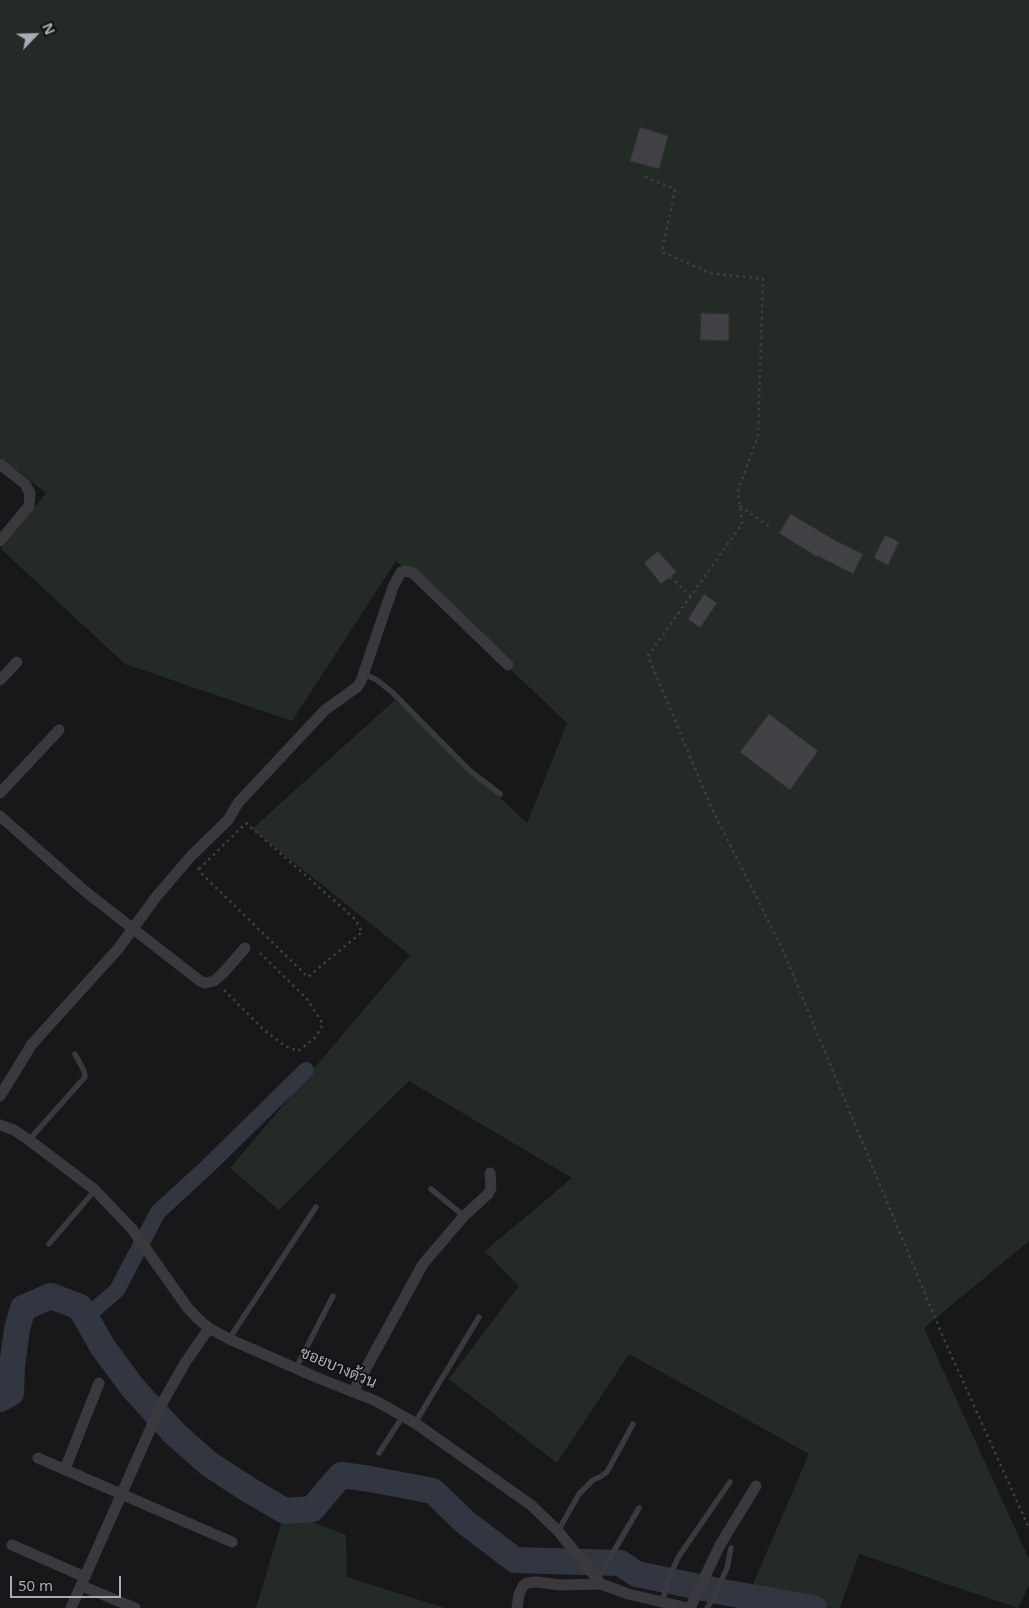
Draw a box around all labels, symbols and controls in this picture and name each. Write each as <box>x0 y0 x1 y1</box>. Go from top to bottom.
north arrow <box>10 10 60 60</box>
text: N <box>38 20 60 38</box>
street label: ซอยบางด้วน <box>297 1343 379 1393</box>
scale bar <box>12 1566 124 1598</box>
text: 50 m <box>18 1575 53 1595</box>

